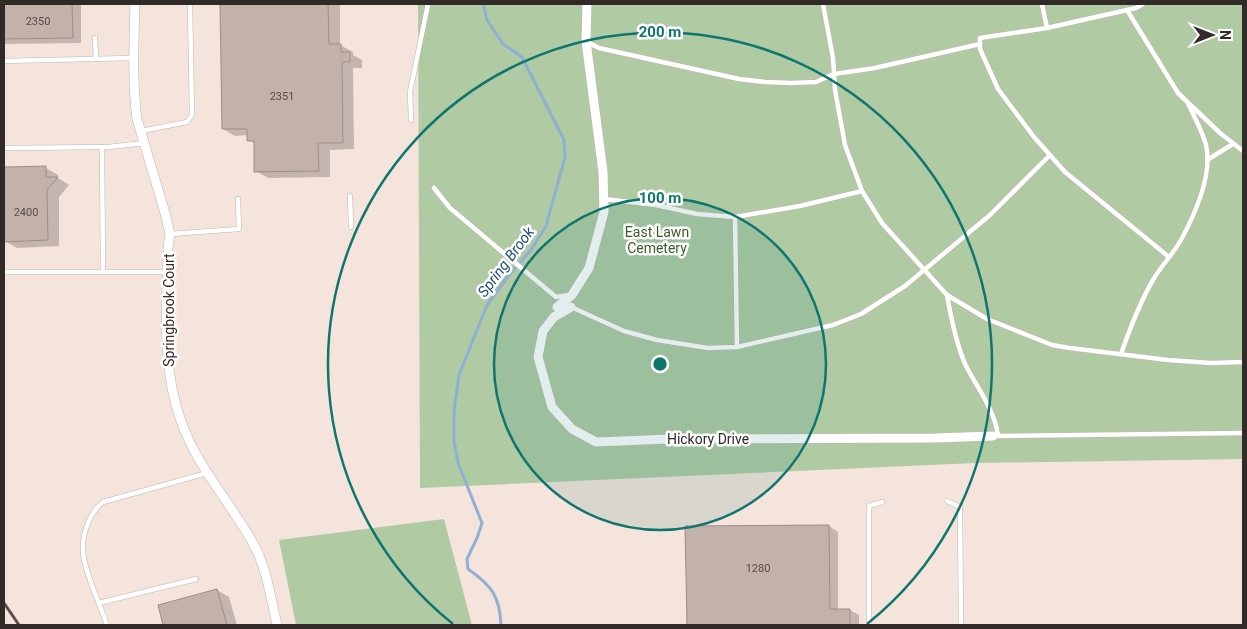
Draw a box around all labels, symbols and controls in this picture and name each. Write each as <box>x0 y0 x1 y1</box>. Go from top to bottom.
north arrow <box>1187 10 1237 60</box>
house number: 2350 <box>26 15 50 28</box>
text: 200 m <box>639 23 681 41</box>
text: N <box>1217 30 1233 40</box>
house number: 2351 <box>270 90 294 103</box>
text: 100 m <box>639 189 681 207</box>
house number: 2400 <box>14 206 38 219</box>
water label: Spring Brook <box>474 223 539 301</box>
park label: East Lawn Cemetery <box>625 224 689 256</box>
street label: Springbrook Court <box>161 253 177 367</box>
centre of rings <box>651 355 669 373</box>
street label: Hickory Drive <box>667 431 749 447</box>
house number: 1280 <box>746 562 770 575</box>

